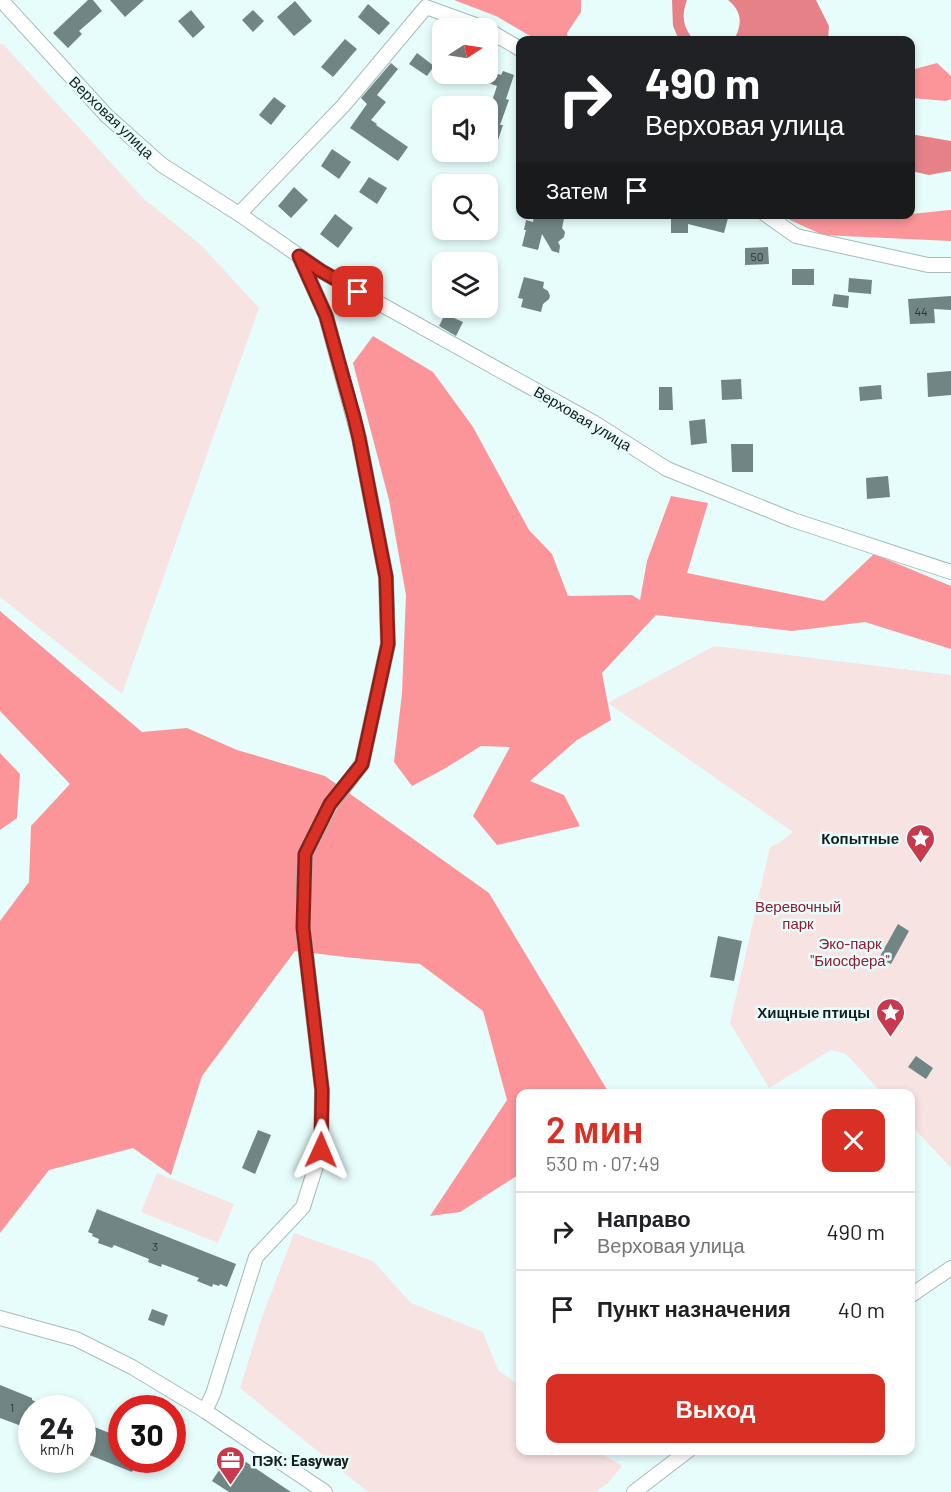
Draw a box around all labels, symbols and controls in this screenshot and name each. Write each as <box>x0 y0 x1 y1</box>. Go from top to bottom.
north arrow <box>432 18 498 84</box>
map controls <box>432 18 498 318</box>
text: 490 m <box>645 57 760 107</box>
icon: right <box>546 60 624 138</box>
street label: Верховая улица <box>66 72 159 162</box>
button: sound <box>432 96 498 162</box>
text: Верховая улица <box>645 108 844 140</box>
button: search <box>432 174 498 240</box>
icon: arrive <box>620 174 653 207</box>
text: Затем <box>546 177 608 203</box>
house number: 50 <box>751 249 763 263</box>
button: layers <box>432 252 498 318</box>
pin <box>332 266 383 317</box>
icon: arrive <box>341 275 374 308</box>
house number: 44 <box>914 304 928 318</box>
street label: Верховая улица <box>531 382 636 455</box>
place icon: Копытные <box>904 822 936 864</box>
place label: Копытные <box>821 829 899 847</box>
park label: Веревочный парк <box>755 897 841 932</box>
park label: Эко-парк "Биосфера" <box>810 934 890 969</box>
place icon: Хищные птицы <box>875 996 907 1038</box>
place label: Хищные птицы <box>757 1003 870 1021</box>
text: 2 мин <box>546 1107 644 1150</box>
button: close <box>822 1109 885 1172</box>
position arrow <box>289 1118 353 1182</box>
text: 530 m · 07:49 <box>546 1151 660 1175</box>
text: Направо <box>597 1205 691 1231</box>
icon: right <box>546 1215 579 1248</box>
text: 490 m <box>826 1218 885 1244</box>
text: Верховая улица <box>597 1233 745 1257</box>
house number: 3 <box>152 1239 158 1253</box>
icon: arrive <box>546 1293 579 1326</box>
text: Пункт назначения <box>597 1295 791 1321</box>
text: 40 m <box>838 1296 885 1322</box>
button: Выход <box>546 1374 885 1443</box>
speed limit sign: 30 <box>108 1395 186 1473</box>
house number: 1 <box>10 1400 14 1414</box>
text: 24 <box>40 1409 74 1445</box>
text: km/h <box>40 1440 74 1458</box>
office icon: ПЭК: Easyway <box>215 1444 247 1486</box>
place label: ПЭК: Easyway <box>252 1451 349 1469</box>

